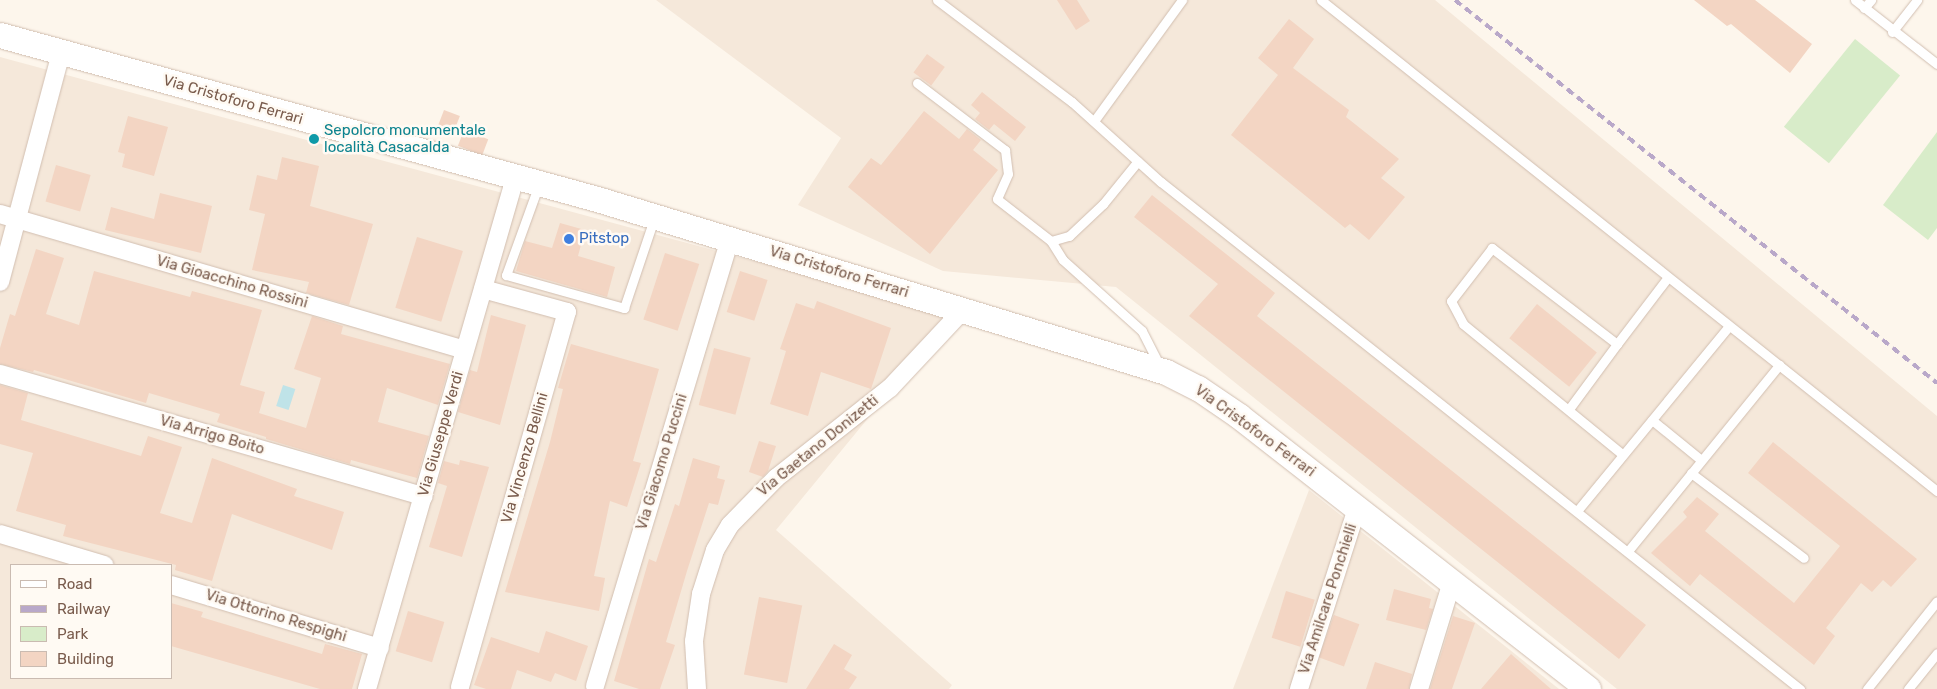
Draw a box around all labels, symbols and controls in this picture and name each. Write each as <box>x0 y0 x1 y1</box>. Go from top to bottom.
street label: Via Cristoforo Ferrari <box>161 71 305 129</box>
place label: Sepolcro monumentale località Casacalda <box>324 121 486 156</box>
marker: Sepolcro monumentale località Casacalda <box>308 133 320 145</box>
place label: Pitstop <box>579 230 629 248</box>
marker: Pitstop <box>563 233 575 245</box>
street label: Via Cristoforo Ferrari <box>767 242 911 302</box>
street label: Via Gioacchino Rossini <box>154 252 310 312</box>
street label: Via Giuseppe Verdi <box>414 369 468 499</box>
street label: Via Cristoforo Ferrari <box>1191 381 1319 481</box>
street label: Via Vincenzo Bellini <box>498 390 552 526</box>
street label: Via Giacomo Puccini <box>633 392 691 532</box>
street label: Via Gaetano Donizetti <box>754 392 882 500</box>
street label: Via Arrigo Boito <box>157 411 267 459</box>
street label: Via Amilcare Ponchielli <box>1295 521 1361 677</box>
legend <box>10 564 172 679</box>
text: Road <box>57 575 93 593</box>
street label: Via Ottorino Respighi <box>203 586 349 646</box>
text: Railway <box>57 600 111 618</box>
text: Park <box>57 625 88 643</box>
text: Building <box>57 650 114 668</box>

